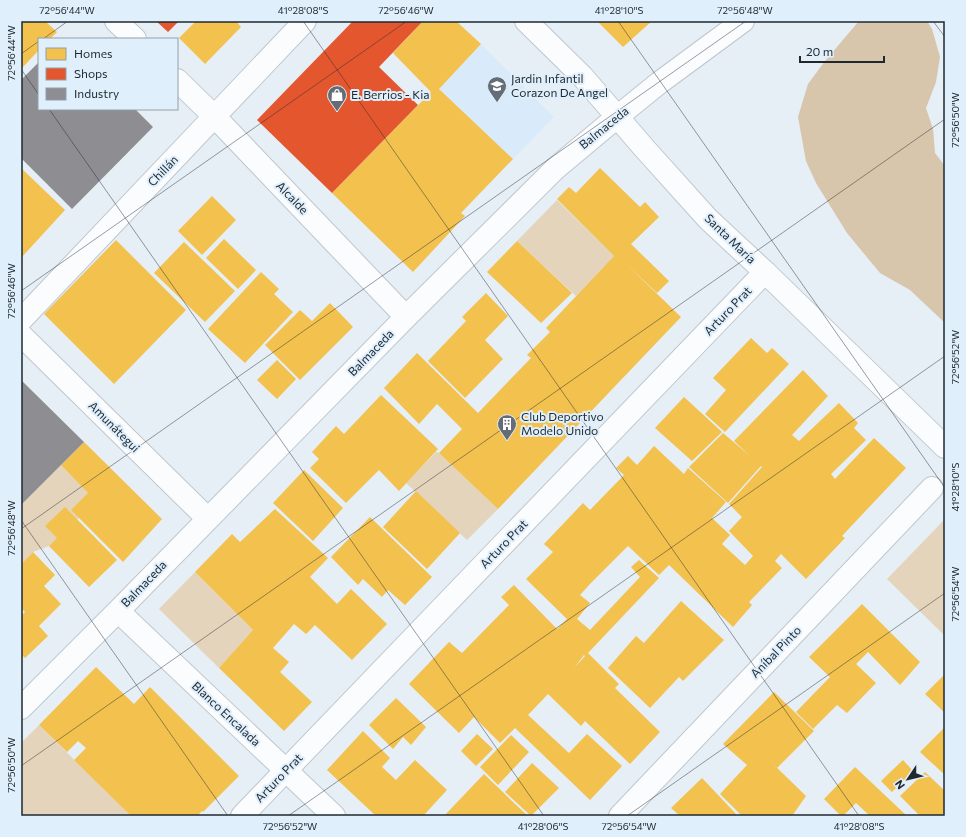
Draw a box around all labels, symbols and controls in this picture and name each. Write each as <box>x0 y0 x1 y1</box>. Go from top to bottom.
text: 72°56'44"W <box>39 4 95 16</box>
text: 41°28'08"S <box>278 4 328 16</box>
text: 72°56'46"W <box>378 4 434 16</box>
text: 41°28'10"S <box>595 4 644 16</box>
text: 72°56'48"W <box>717 4 773 16</box>
text: 72°56'44"W <box>5 25 17 81</box>
legend <box>38 38 178 110</box>
scale bar <box>800 38 884 64</box>
text: 20 m <box>806 44 833 58</box>
text: Homes <box>74 46 112 60</box>
text: Shops <box>74 66 108 80</box>
place label: Jardin Infantil Corazon De Angel <box>511 71 608 99</box>
school or university icon: Jardin Infantil Corazon De Angel <box>486 75 508 103</box>
shop icon: E. Berrios - Kia <box>326 84 348 112</box>
text: Industry <box>74 86 119 100</box>
place label: E. Berrios - Kia <box>351 87 430 101</box>
text: 72°56'50"W <box>949 92 961 148</box>
street label: Balmaceda <box>576 103 631 151</box>
street label: Chillán <box>144 152 180 189</box>
street label: Alcalde <box>274 178 312 217</box>
street label: Santa María <box>702 210 759 266</box>
text: 72°56'46"W <box>5 263 17 319</box>
street label: Arturo Prat <box>701 283 754 338</box>
street label: Balmaceda <box>345 326 396 378</box>
text: 72°56'52"W <box>949 330 961 384</box>
street label: Amunátegui <box>86 398 143 455</box>
place label: Club Deportivo Modelo Unido <box>521 409 604 437</box>
building icon: Club Deportivo Modelo Unido <box>496 413 518 441</box>
text: 41°28'10"S <box>949 462 961 511</box>
text: 72°56'48"W <box>5 500 17 556</box>
street label: Arturo Prat <box>477 516 530 571</box>
street label: Balmaceda <box>118 557 169 609</box>
text: 72°56'54"W <box>949 566 961 622</box>
street label: Aníbal Pinto <box>747 623 803 680</box>
street label: Blanco Encalada <box>190 678 264 748</box>
text: 72°56'50"W <box>5 737 17 793</box>
street label: Arturo Prat <box>252 750 305 805</box>
north arrow <box>888 759 928 799</box>
text: N <box>892 778 907 792</box>
text: 72°56'52"W <box>263 820 317 832</box>
text: 41°28'06"S <box>518 820 568 832</box>
text: 72°56'54"W <box>601 820 657 832</box>
text: 41°28'08"S <box>834 820 884 832</box>

